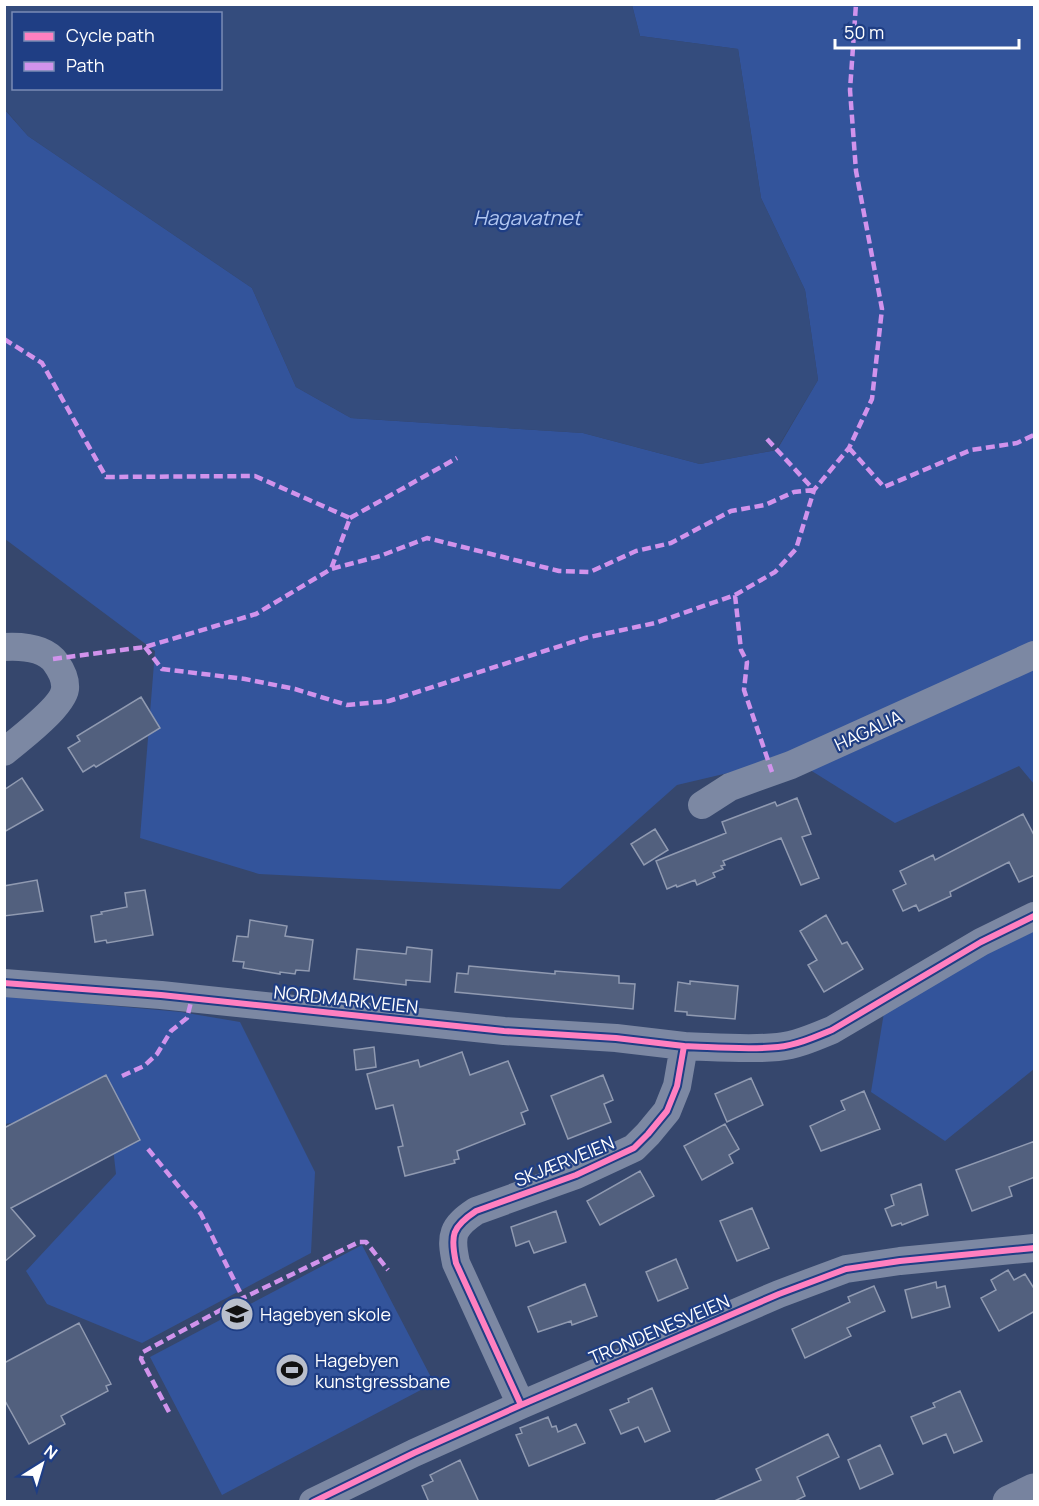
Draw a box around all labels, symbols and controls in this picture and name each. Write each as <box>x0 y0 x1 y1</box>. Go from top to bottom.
legend <box>12 12 222 90</box>
scale bar <box>835 12 1020 50</box>
text: 50 m <box>844 20 884 44</box>
text: Cycle path <box>66 23 155 47</box>
text: Path <box>66 53 104 77</box>
water label: Hagavatnet <box>473 204 583 231</box>
street label: HAGALIA <box>830 704 906 756</box>
street label: NORDMARKVEIEN <box>273 979 419 1019</box>
street label: SKJÆRVEIEN <box>511 1130 617 1192</box>
street label: TRONDENESVEIEN <box>585 1289 733 1369</box>
school or university icon: Hagebyen skole <box>219 1296 255 1332</box>
place label: Hagebyen skole <box>260 1302 391 1326</box>
place label: Hagebyen kunstgressbane <box>315 1348 450 1393</box>
sports icon: Hagebyen kunstgressbane <box>274 1352 310 1388</box>
north arrow <box>12 1434 72 1494</box>
text: N <box>40 1440 62 1464</box>

